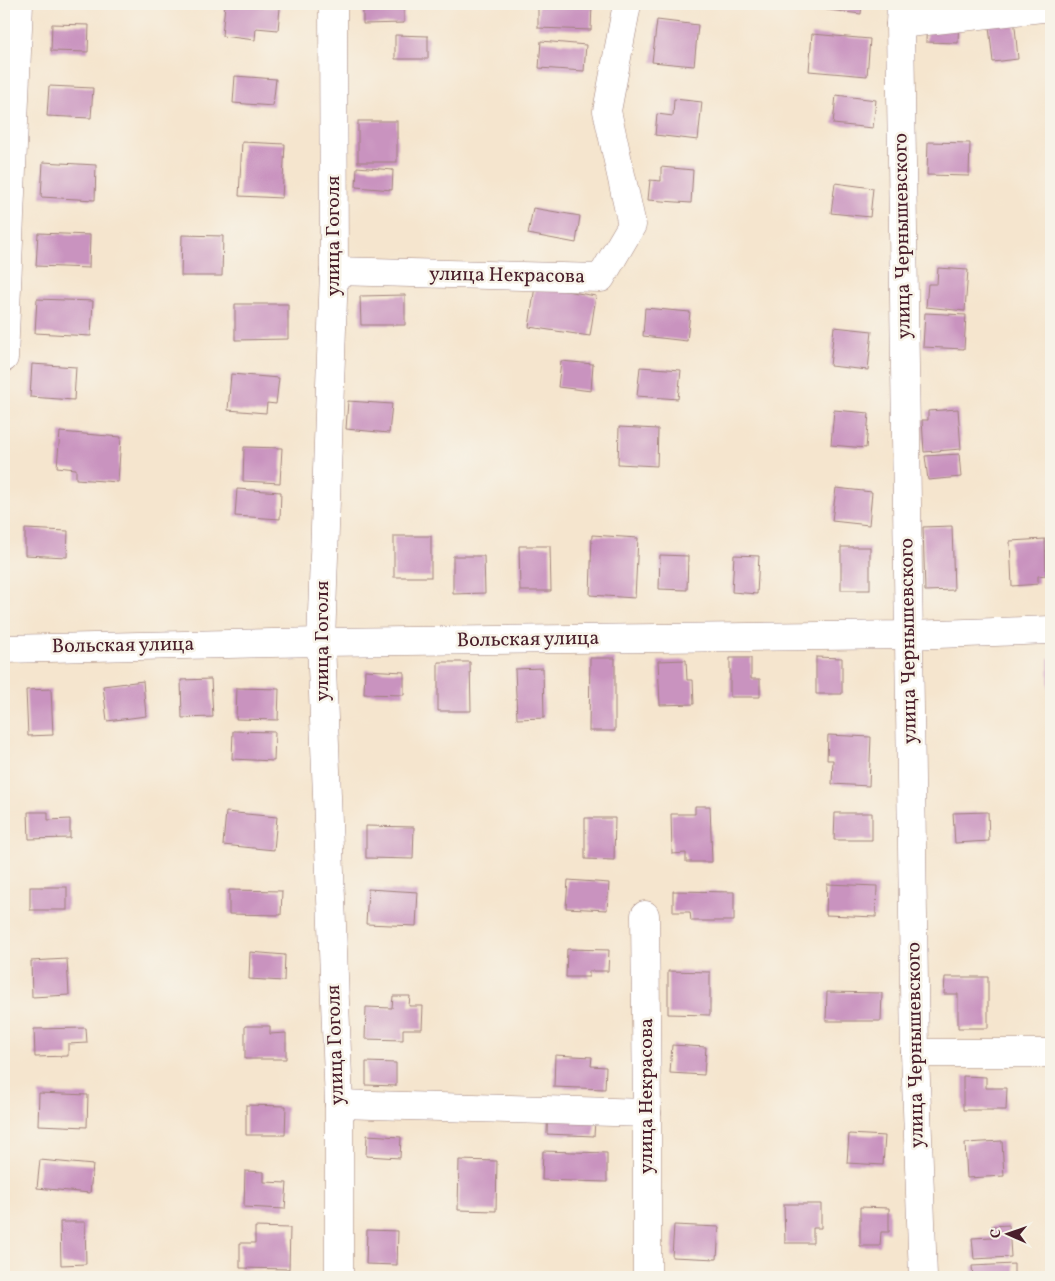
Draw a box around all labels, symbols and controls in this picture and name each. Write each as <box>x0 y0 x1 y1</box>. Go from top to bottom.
street label: улица Чернышевского <box>887 133 919 339</box>
street label: улица Гоголя <box>320 176 348 296</box>
street label: улица Некрасова <box>429 261 585 291</box>
street label: улица Чернышевского <box>893 538 925 744</box>
street label: улица Гоголя <box>309 581 337 701</box>
street label: Вольская улица <box>456 625 600 655</box>
street label: Вольская улица <box>51 631 195 661</box>
street label: улица Чернышевского <box>900 942 932 1148</box>
street label: улица Гоголя <box>320 984 352 1106</box>
street label: улица Некрасова <box>633 1018 661 1174</box>
north arrow <box>982 1208 1032 1258</box>
text: С <box>987 1229 1006 1238</box>

